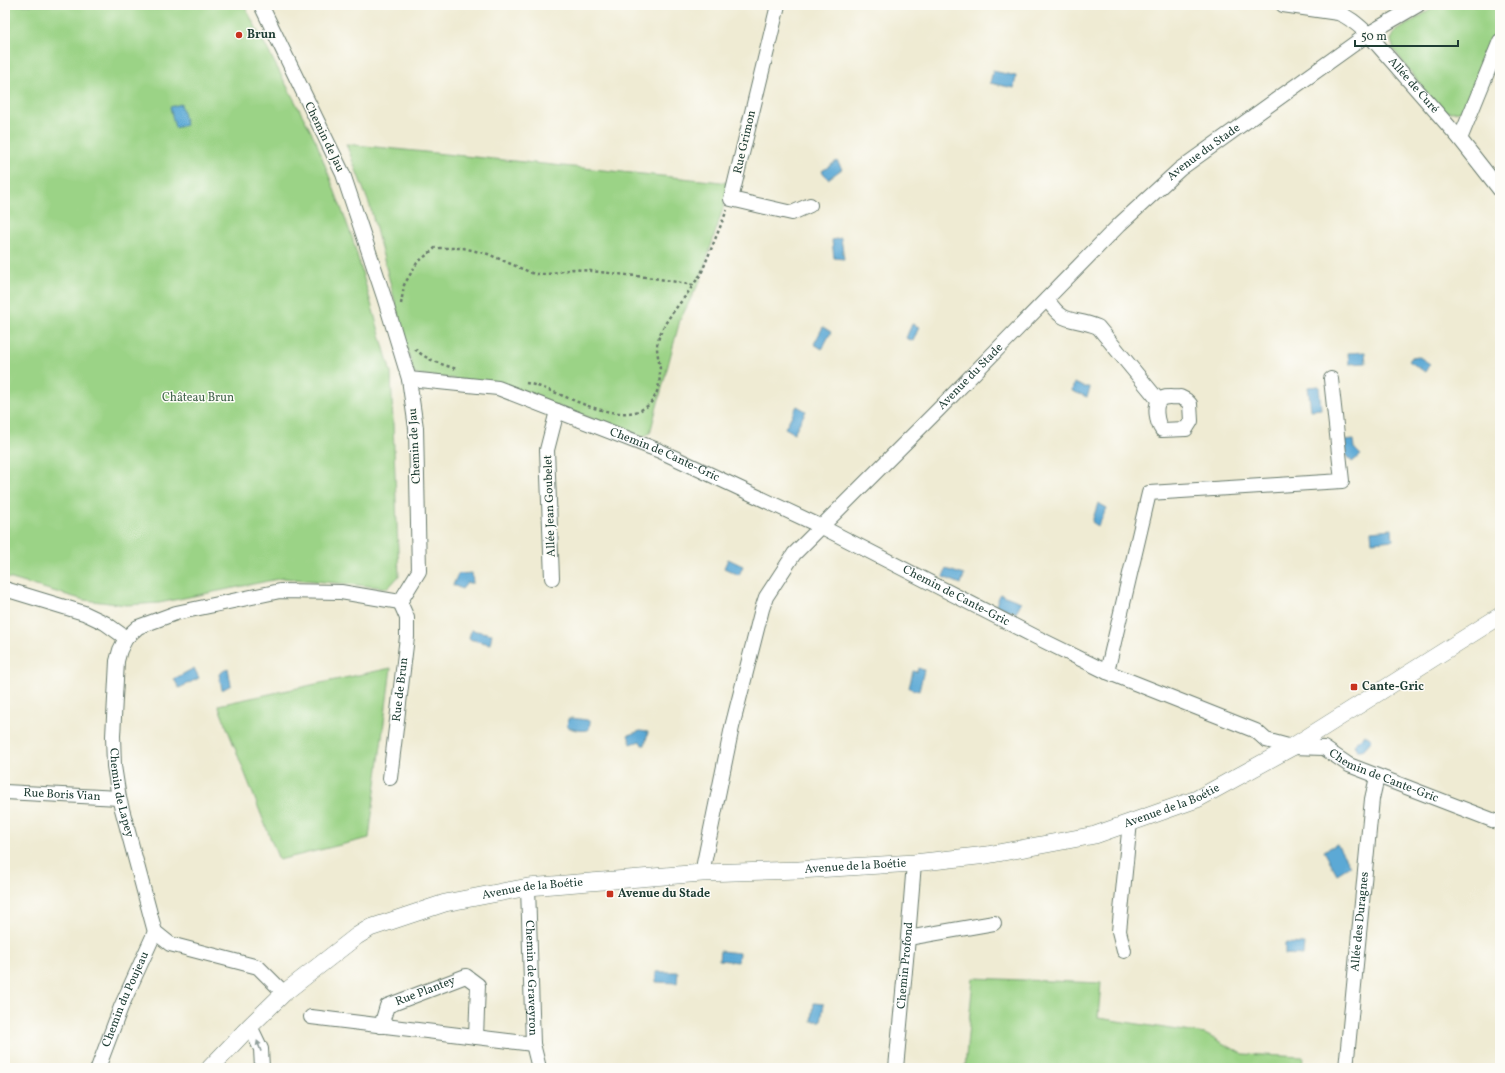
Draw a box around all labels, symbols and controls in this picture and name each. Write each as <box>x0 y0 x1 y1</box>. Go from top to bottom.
scale bar <box>1355 22 1458 48</box>
place label: Brun <box>247 27 276 43</box>
text: 50 m <box>1361 29 1387 45</box>
marker: Brun <box>234 30 244 40</box>
street label: Allée de Curé <box>1384 54 1442 117</box>
street label: Chemin de Jau <box>300 99 348 175</box>
street label: Rue Grimon <box>730 109 760 175</box>
street label: Avenue du Stade <box>1164 120 1244 185</box>
street label: Avenue du Stade <box>934 340 1007 413</box>
park label: Château Brun <box>162 390 234 406</box>
street label: Chemin de Jau <box>405 407 425 484</box>
street label: Chemin de Cante-Gric <box>607 424 722 486</box>
street label: Allée Jean Goubelet <box>540 455 560 557</box>
street label: Chemin de Cante-Gric <box>900 562 1012 630</box>
street label: Rue de Brun <box>389 657 412 723</box>
place label: Cante-Gric <box>1362 679 1424 695</box>
marker: Cante-Gric <box>1349 682 1359 692</box>
street label: Chemin de Cante-Gric <box>1325 745 1441 807</box>
street label: Chemin de Lapey <box>105 748 137 840</box>
street label: Avenue de la Boétie <box>1122 780 1223 832</box>
street label: Rue Boris Vian <box>23 785 101 805</box>
street label: Avenue de la Boétie <box>804 855 907 878</box>
street label: Allée des Duragnes <box>1347 871 1373 972</box>
street label: Avenue de la Boétie <box>481 875 584 904</box>
place label: Avenue du Stade <box>618 886 710 902</box>
marker: Avenue du Stade <box>605 889 615 899</box>
street label: Chemin de Graveyron <box>521 920 541 1036</box>
street label: Chemin Profond <box>893 921 917 1010</box>
street label: Chemin du Poujeau <box>99 949 153 1049</box>
street label: Rue Plantey <box>393 973 458 1010</box>
one-way arrow <box>256 1040 262 1052</box>

